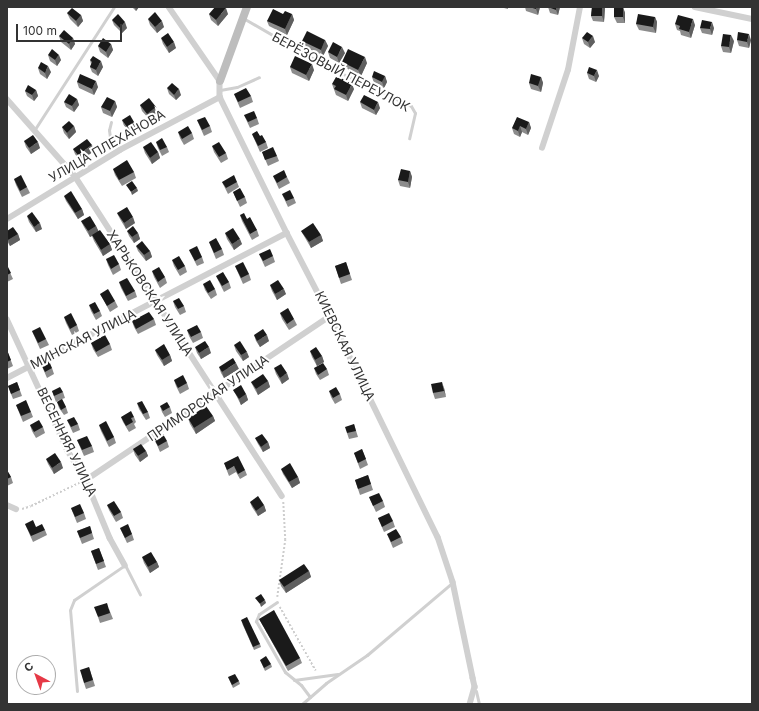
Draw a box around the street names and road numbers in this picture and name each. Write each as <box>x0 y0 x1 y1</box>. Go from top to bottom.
street label: БЕРЁЗОВЫЙ ПЕРЕУЛОК <box>269 29 413 115</box>
street label: УЛИЦА ПЛЕХАНОВА <box>46 106 168 186</box>
street label: ХАРЬКОВСКАЯ УЛИЦА <box>104 227 196 359</box>
street label: КИЕВСКАЯ УЛИЦА <box>312 289 378 403</box>
street label: МИНСКАЯ УЛИЦА <box>28 306 138 372</box>
street label: ПРИМОРСКАЯ УЛИЦА <box>144 352 272 444</box>
street label: ВЕСЕННЯЯ УЛИЦА <box>34 385 100 499</box>

